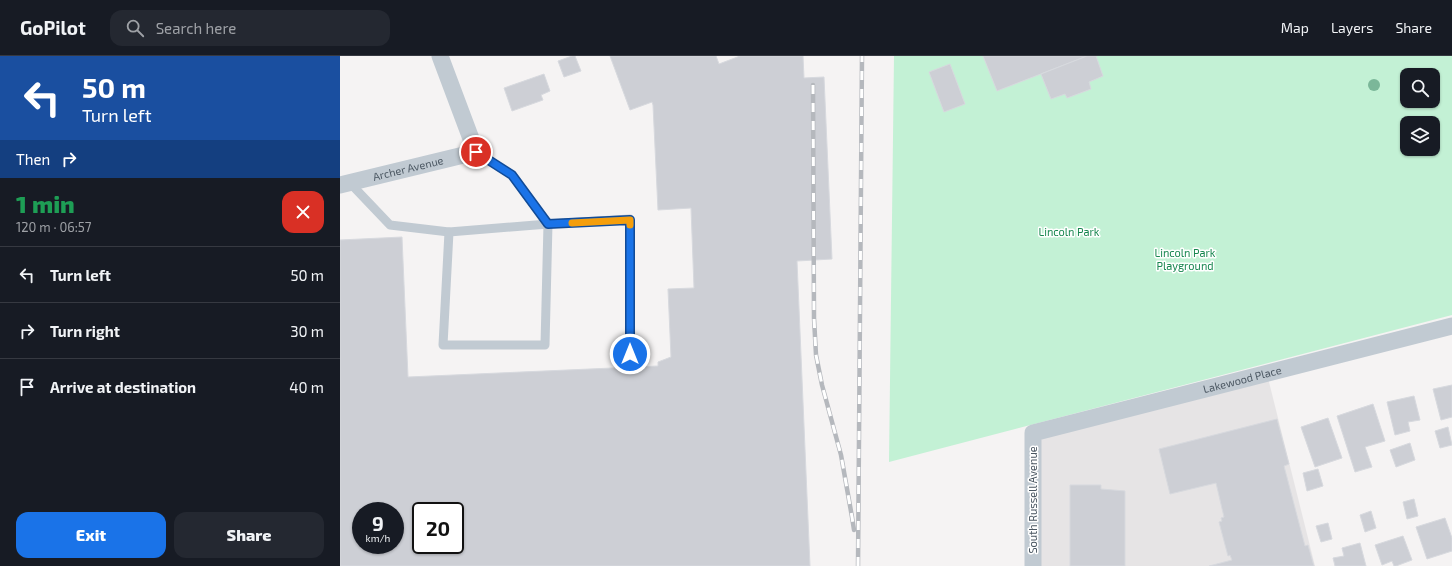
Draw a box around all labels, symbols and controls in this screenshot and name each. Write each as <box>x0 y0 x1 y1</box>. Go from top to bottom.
search box <box>110 10 390 46</box>
text: GoPilot <box>20 16 86 39</box>
icon: search <box>124 17 146 39</box>
text: Search here <box>156 19 236 37</box>
text: Map <box>1281 19 1309 36</box>
text: Layers <box>1331 19 1373 36</box>
text: Share <box>1395 19 1432 36</box>
map controls <box>1400 68 1440 156</box>
button: search <box>1400 68 1440 108</box>
text: 50 m <box>82 70 146 104</box>
icon: left <box>16 72 68 124</box>
text: Turn left <box>82 104 152 126</box>
button: layers <box>1400 116 1440 156</box>
pin <box>459 135 493 169</box>
icon: arrive <box>465 141 487 163</box>
icon: right <box>58 148 80 170</box>
text: Then <box>16 150 50 168</box>
street label: Archer Avenue <box>371 153 445 183</box>
text: 1 min <box>16 189 75 218</box>
button: close <box>282 191 324 233</box>
text: 120 m · 06:57 <box>16 219 91 235</box>
park label: Lincoln Park <box>1039 225 1100 238</box>
park label: Lincoln Park Playground <box>1155 246 1216 272</box>
icon: left <box>16 264 38 286</box>
text: Turn left <box>50 266 111 284</box>
text: 50 m <box>290 266 324 284</box>
icon: right <box>16 320 38 342</box>
text: Turn right <box>50 322 120 340</box>
text: 30 m <box>290 322 324 340</box>
position arrow <box>609 333 651 375</box>
street label: Lakewood Place <box>1202 363 1283 395</box>
icon: arrive <box>16 376 38 398</box>
text: Arrive at destination <box>50 378 196 396</box>
text: 40 m <box>289 378 324 396</box>
street label: South Russell Avenue <box>1026 446 1039 554</box>
speed limit sign: 20 <box>412 502 464 554</box>
text: 9 <box>372 511 384 535</box>
button: Exit <box>16 512 166 558</box>
button: Share <box>174 512 324 558</box>
text: km/h <box>366 532 390 544</box>

